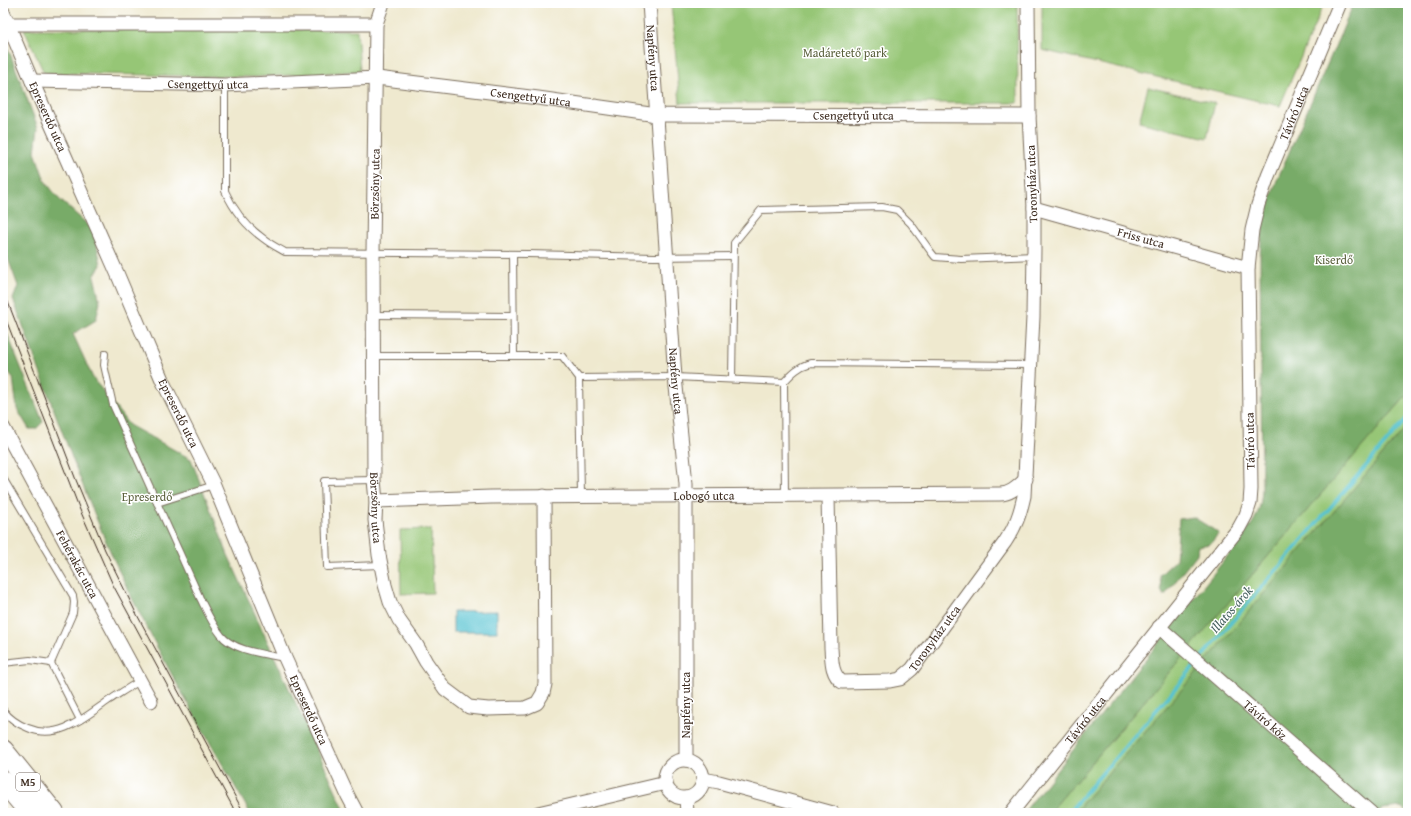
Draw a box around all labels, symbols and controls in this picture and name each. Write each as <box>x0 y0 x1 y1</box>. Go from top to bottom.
street label: Napfény utca <box>643 24 664 92</box>
park label: Madáretető park <box>803 44 888 61</box>
street label: Csengettyű utca <box>167 75 249 93</box>
street label: Epreserdő utca <box>25 79 71 155</box>
street label: Csengettyű utca <box>490 83 572 111</box>
street label: Távíró utca <box>1275 83 1313 143</box>
street label: Csengettyű utca <box>813 106 894 124</box>
street label: Toronyház utca <box>1022 144 1041 223</box>
street label: Börzsöny utca <box>365 148 384 220</box>
street label: Friss utca <box>1116 223 1167 252</box>
park label: Kiserdő <box>1315 251 1353 268</box>
street label: Napfény utca <box>665 347 688 415</box>
street label: Epreserdő utca <box>155 376 203 451</box>
street label: Távíró utca <box>1240 412 1258 470</box>
street label: Börzsöny utca <box>366 472 387 544</box>
street label: Lobogó utca <box>673 487 735 504</box>
park label: Epreserdő <box>122 488 172 505</box>
street label: Fehérakác utca <box>52 527 103 602</box>
water label: Illatos-árok <box>1206 582 1257 637</box>
street label: Toronyház utca <box>904 601 964 674</box>
street label: Napfény utca <box>677 671 694 738</box>
street label: Epreserdő utca <box>286 672 333 748</box>
street label: Távíró utca <box>1060 692 1110 747</box>
street label: Távíró köz <box>1240 696 1291 743</box>
road number: M5 <box>16 773 40 791</box>

